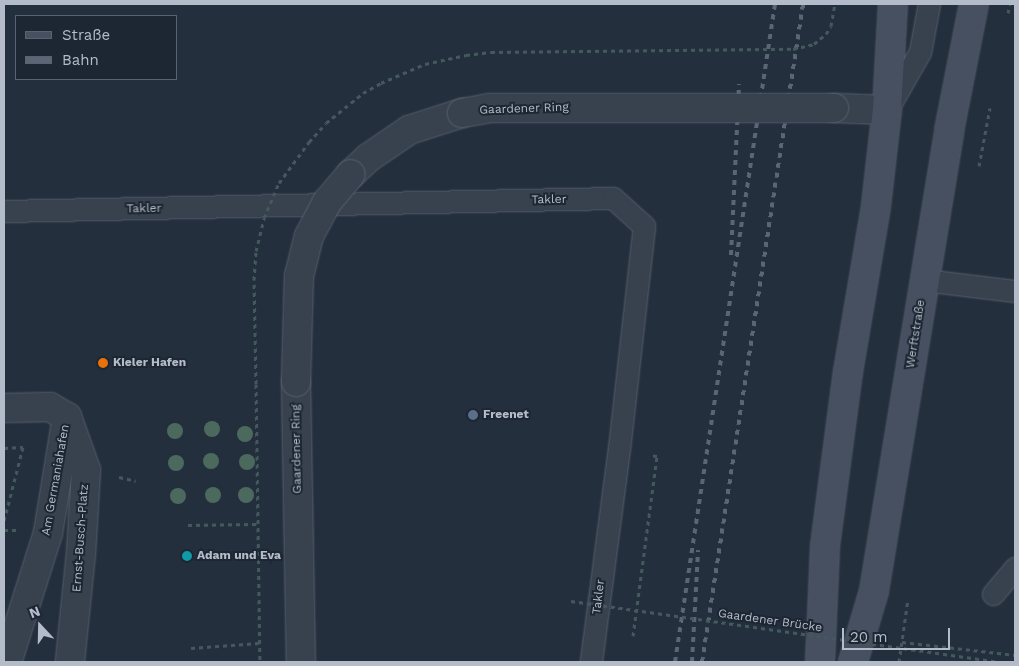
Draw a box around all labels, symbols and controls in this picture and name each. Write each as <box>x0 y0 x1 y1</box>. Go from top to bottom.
legend <box>15 15 178 80</box>
text: Straße <box>62 26 110 44</box>
text: Bahn <box>62 51 99 69</box>
street label: Gaardener Ring <box>479 100 569 118</box>
street label: Takler <box>531 192 567 208</box>
street label: Takler <box>126 201 162 217</box>
street label: Werftstraße <box>903 299 929 369</box>
place label: Kieler Hafen <box>113 356 186 370</box>
marker: Kieler Hafen <box>97 357 109 369</box>
street label: Gaardener Ring <box>289 404 305 494</box>
place label: Freenet <box>483 408 529 422</box>
marker: Freenet <box>467 409 479 421</box>
street label: Am Germaniahafen <box>39 423 73 537</box>
street label: Ernst-Busch-Platz <box>70 484 92 592</box>
place label: Adam und Eva <box>197 549 281 563</box>
marker: Adam und Eva <box>181 550 193 562</box>
street label: Takler <box>590 579 608 615</box>
north arrow <box>15 601 65 651</box>
text: N <box>27 603 42 621</box>
street label: Gaardener Brücke <box>717 607 823 635</box>
scale bar <box>844 618 952 650</box>
text: 20 m <box>850 628 888 646</box>

